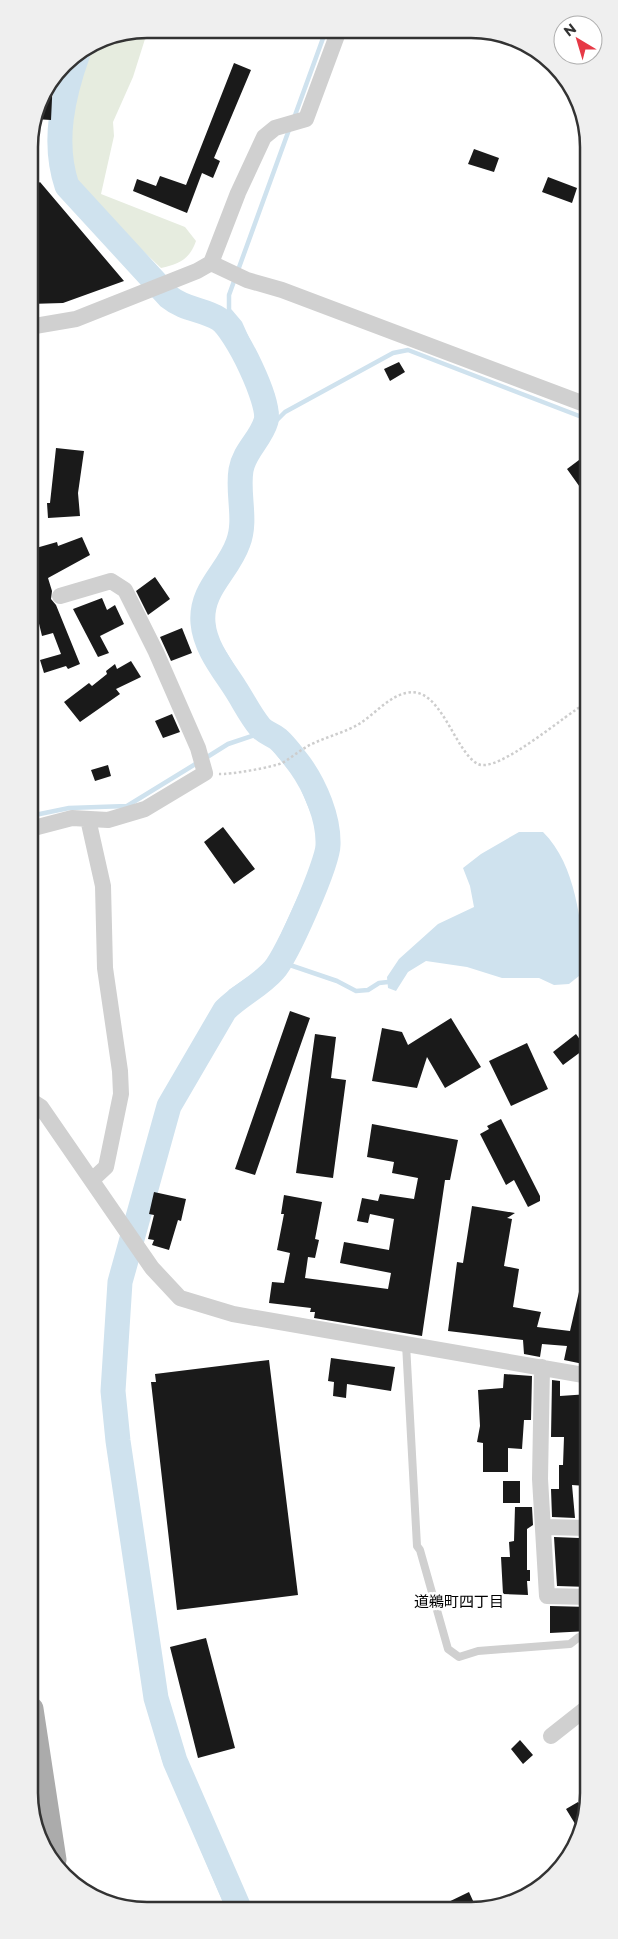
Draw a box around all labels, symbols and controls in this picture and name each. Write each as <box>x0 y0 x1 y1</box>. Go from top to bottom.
north arrow <box>553 15 603 65</box>
text: N <box>560 19 580 40</box>
district label: 道鵜町四丁目 <box>414 1592 504 1611</box>

